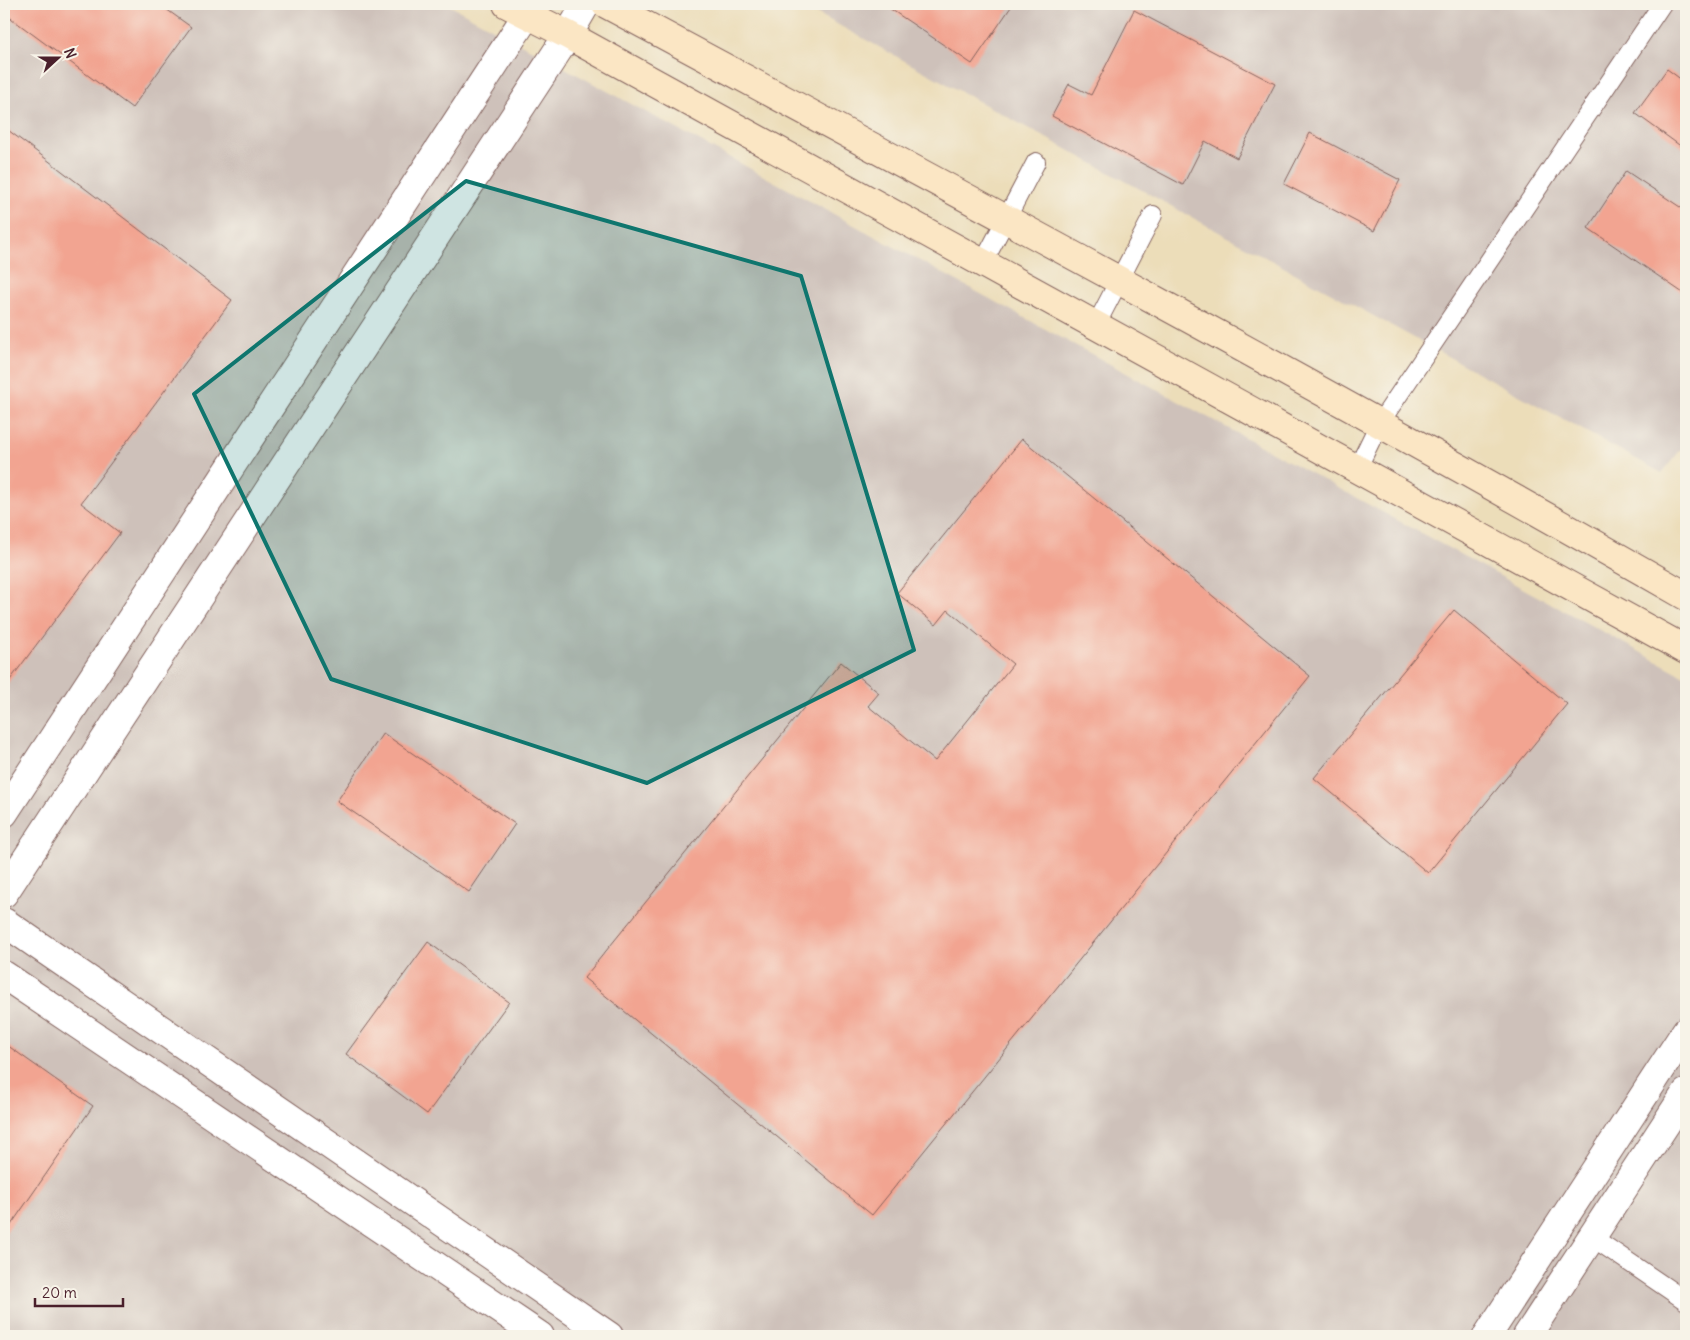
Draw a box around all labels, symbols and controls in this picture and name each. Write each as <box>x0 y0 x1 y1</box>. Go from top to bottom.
north arrow <box>32 32 82 82</box>
text: N <box>60 46 80 61</box>
scale bar <box>35 1275 122 1307</box>
text: 20 m <box>42 1283 77 1302</box>

